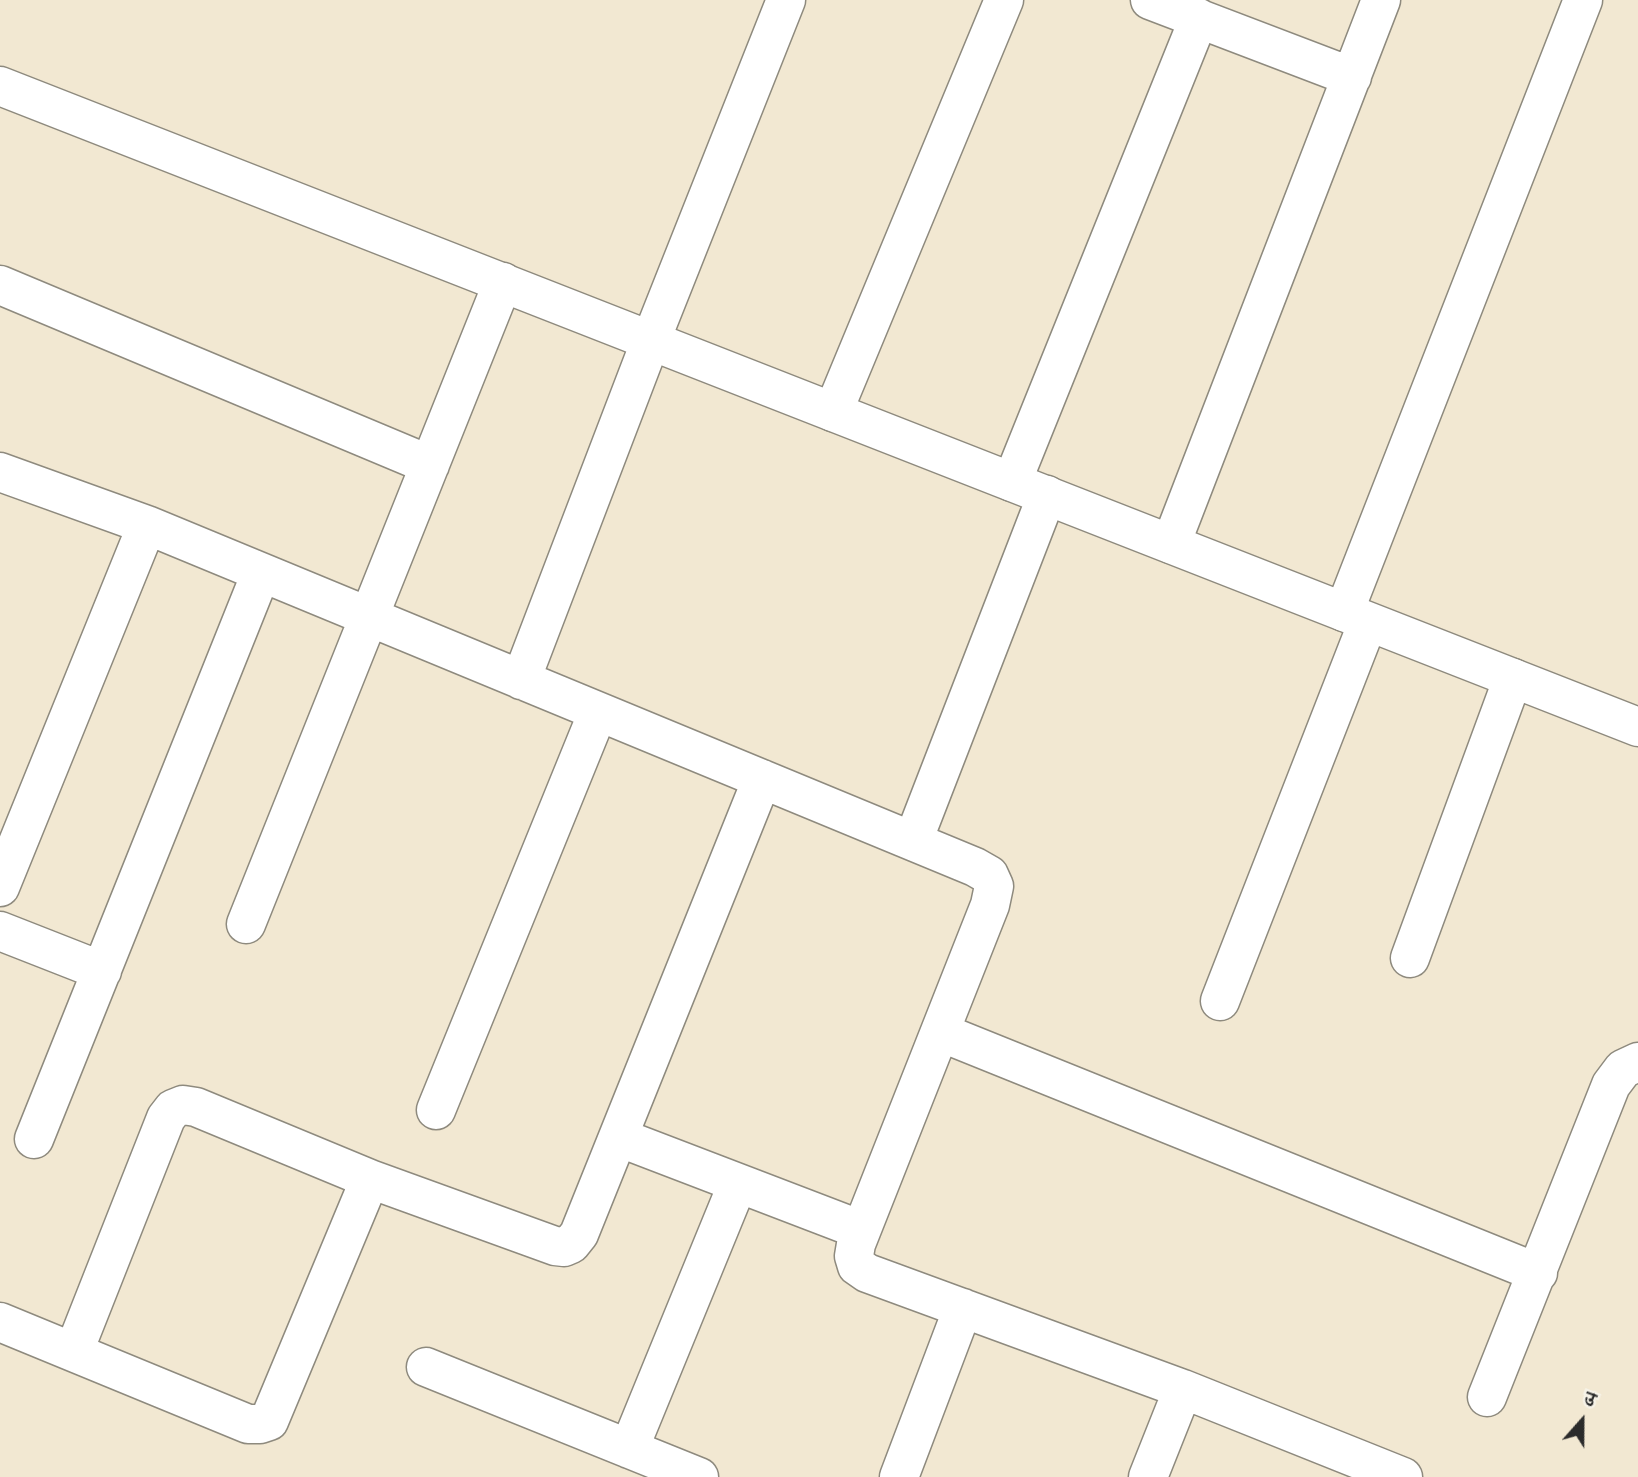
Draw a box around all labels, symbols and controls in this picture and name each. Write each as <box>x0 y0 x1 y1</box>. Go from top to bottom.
north arrow <box>1547 1386 1617 1456</box>
text: उ <box>1580 1386 1600 1415</box>

